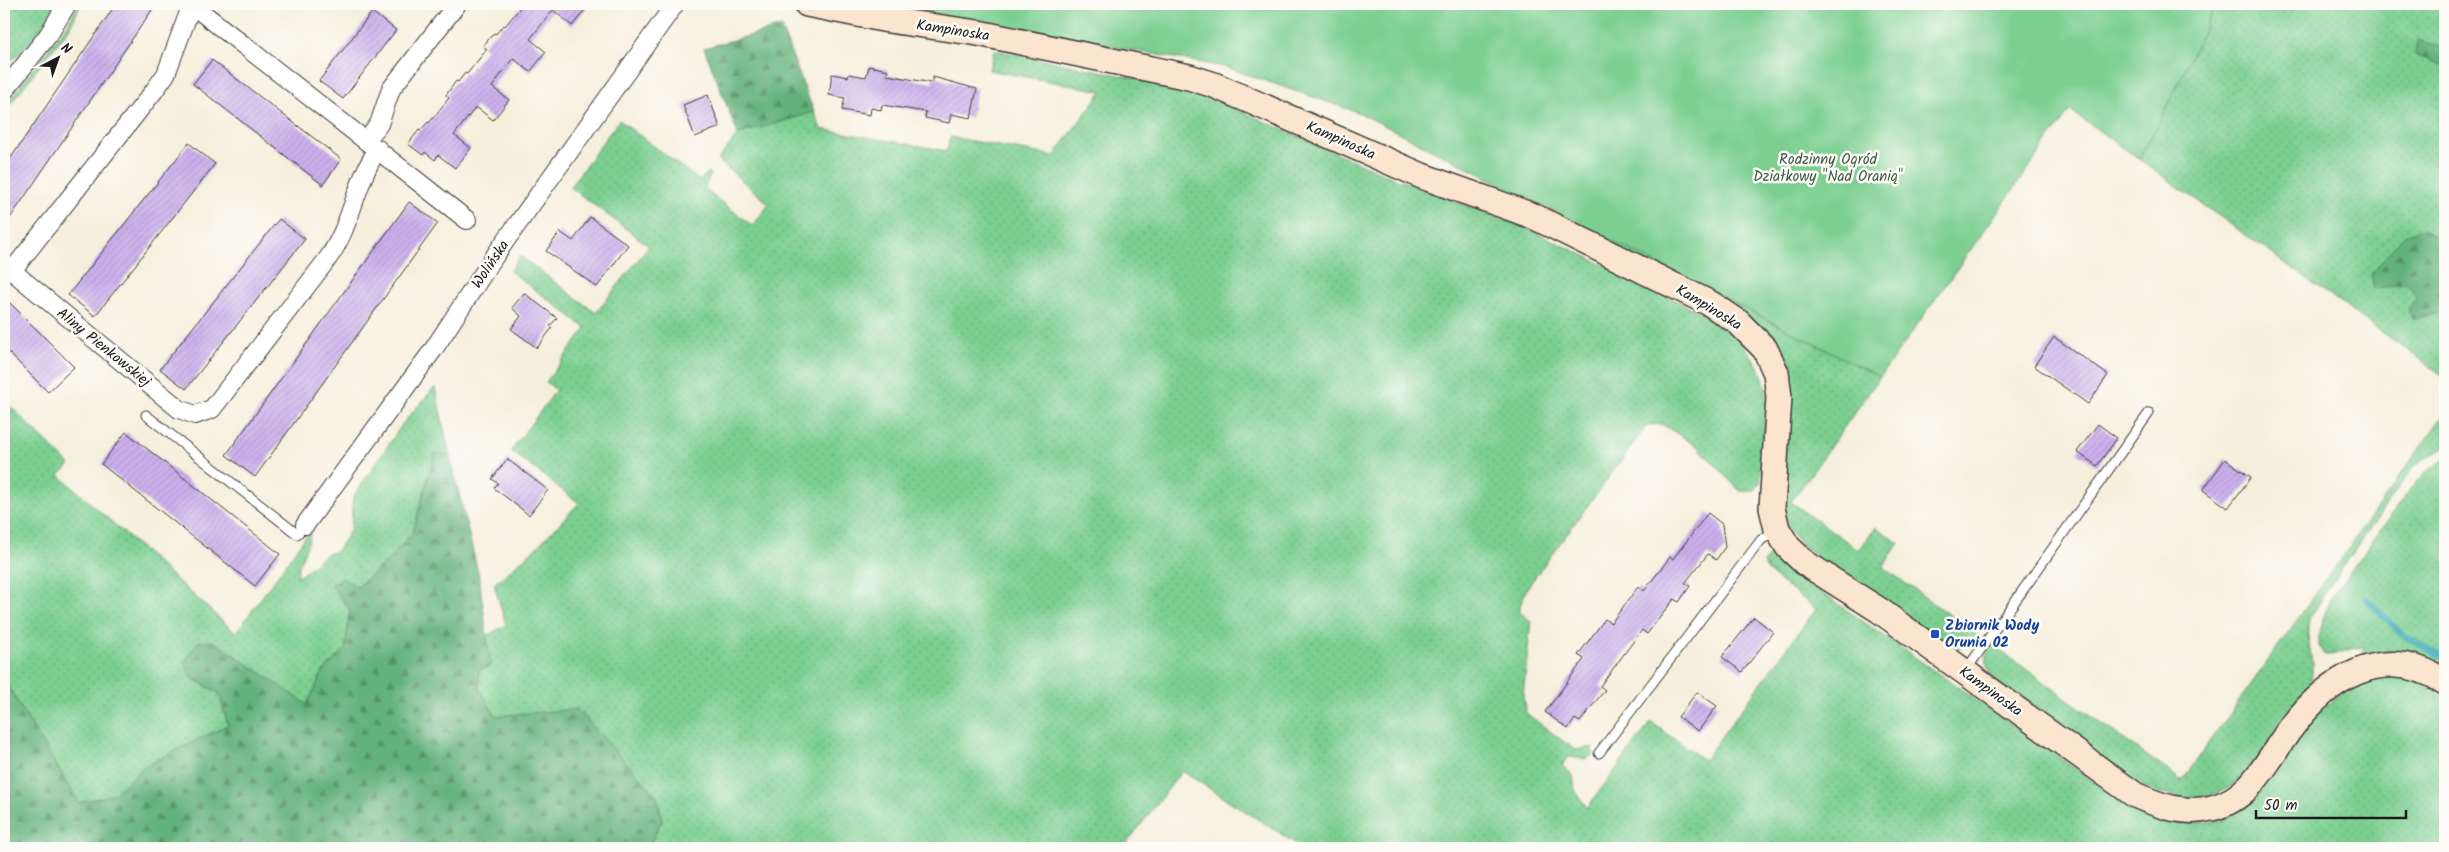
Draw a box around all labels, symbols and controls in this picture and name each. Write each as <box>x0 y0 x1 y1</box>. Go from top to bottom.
street label: Kampinoska <box>914 13 991 49</box>
north arrow <box>32 32 82 82</box>
text: N <box>55 38 77 60</box>
street label: Kampinoska <box>1302 115 1379 167</box>
park label: Rodzinny Ogród Działkowy "Nad Oranią" <box>1753 148 1903 189</box>
street label: Wolińska <box>466 235 516 294</box>
street label: Kampinoska <box>1671 279 1746 337</box>
street label: Aliny Pienkowskiej <box>51 302 157 394</box>
place label: Zbiornik Wody Orunia 02 <box>1945 614 2039 655</box>
marker: Zbiornik Wody Orunia 02 <box>1929 628 1941 640</box>
street label: Kampinoska <box>1953 660 2027 723</box>
scale bar <box>2256 787 2406 819</box>
text: 50 m <box>2264 794 2298 818</box>

